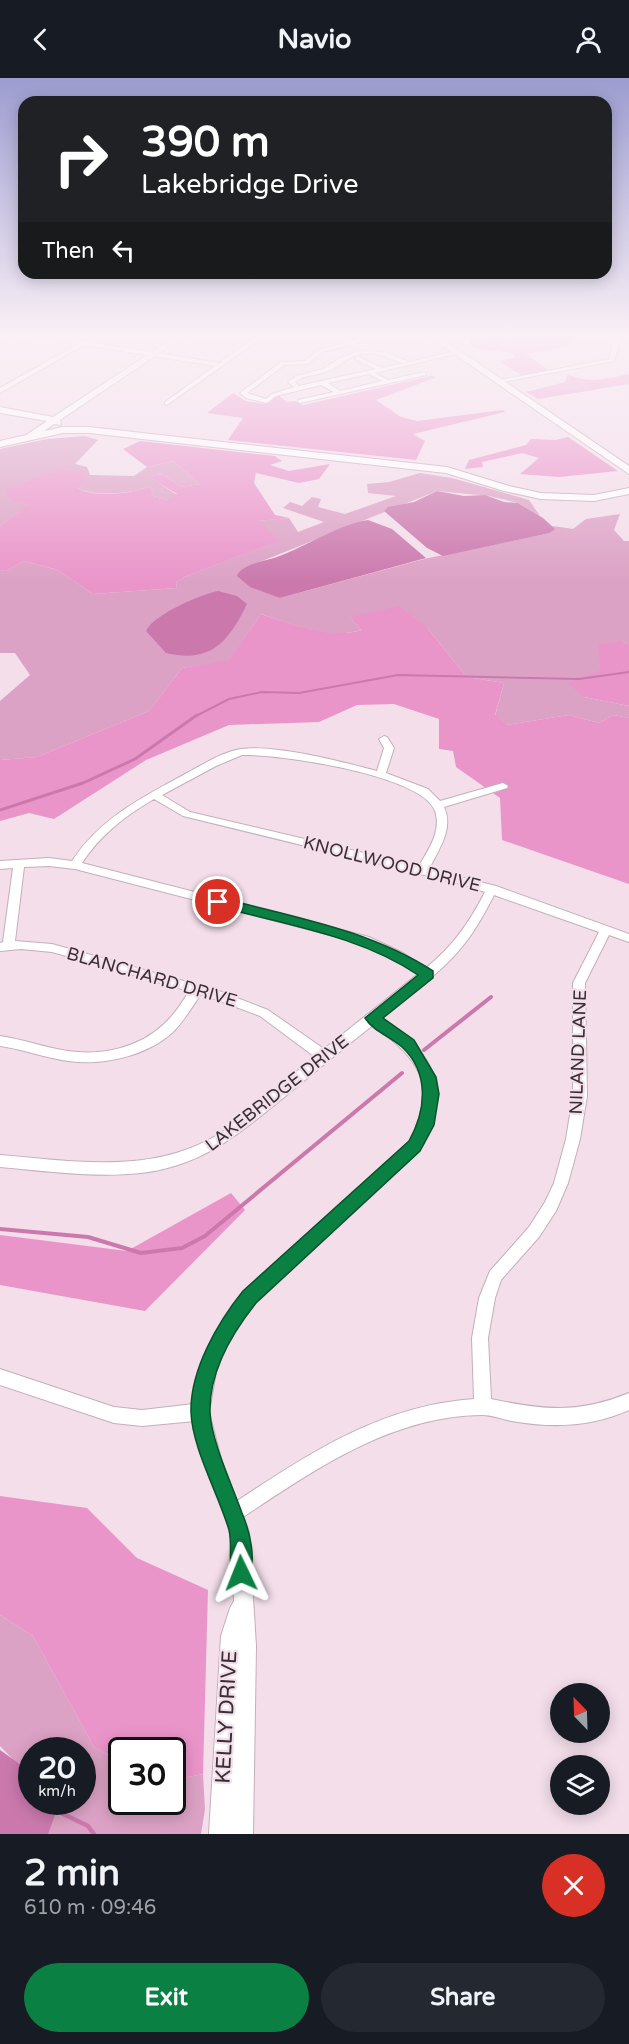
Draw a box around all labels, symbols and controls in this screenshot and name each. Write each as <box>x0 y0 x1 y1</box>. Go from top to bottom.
icon: back <box>24 23 57 56</box>
text: Navio <box>277 23 352 56</box>
icon: person <box>572 23 605 56</box>
text: 390 m <box>141 117 270 168</box>
icon: right <box>42 120 120 198</box>
text: Lakebridge Drive <box>141 168 358 201</box>
icon: left <box>107 234 140 267</box>
text: Then <box>42 238 95 264</box>
street label: KNOLLWOOD DRIVE <box>301 831 483 897</box>
pin <box>192 876 243 927</box>
icon: arrive <box>201 885 234 918</box>
street label: BLANCHARD DRIVE <box>64 942 240 1012</box>
street label: NILAND LANE <box>565 989 591 1115</box>
street label: LAKEBRIDGE DRIVE <box>201 1030 353 1156</box>
position arrow <box>209 1541 273 1605</box>
street label: KELLY DRIVE <box>211 1650 242 1784</box>
north arrow <box>550 1683 610 1743</box>
map controls <box>550 1683 610 1815</box>
speed limit sign: 30 <box>108 1737 186 1815</box>
text: 20 <box>38 1750 76 1787</box>
button: layers <box>550 1755 610 1815</box>
text: km/h <box>38 1782 76 1800</box>
text: 2 min <box>24 1852 120 1895</box>
button: close <box>542 1854 605 1917</box>
text: 610 m · 09:46 <box>24 1896 156 1920</box>
button: Exit <box>24 1963 309 2032</box>
button: Share <box>321 1963 605 2032</box>

